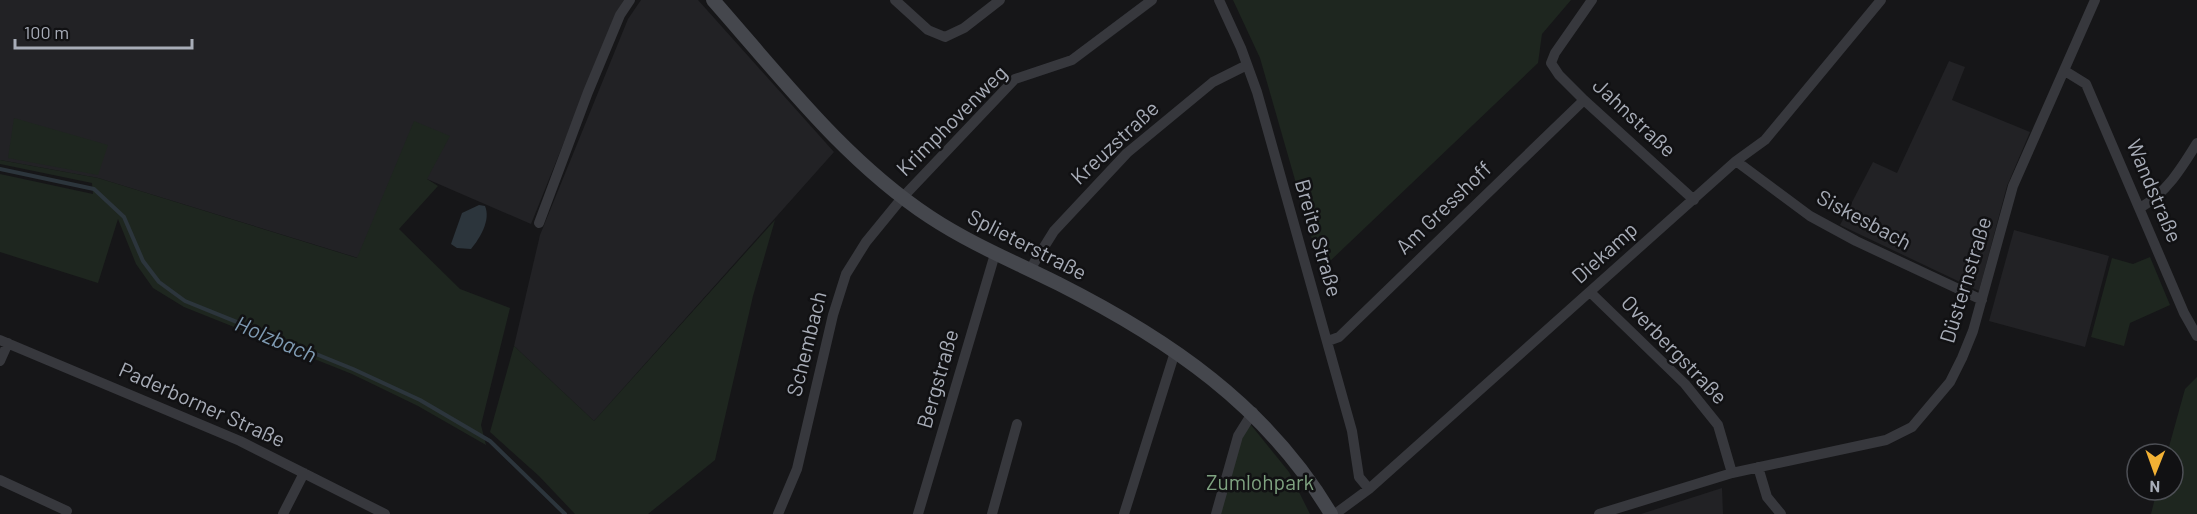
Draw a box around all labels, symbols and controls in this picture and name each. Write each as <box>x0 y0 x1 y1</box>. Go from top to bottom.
scale bar <box>15 12 192 50</box>
text: 100 m <box>24 21 69 43</box>
street label: Krimphovenweg <box>890 59 1011 180</box>
street label: Jahnstraße <box>1588 72 1682 162</box>
street label: Kreuzstraße <box>1065 95 1163 189</box>
street label: Wandstraße <box>2122 135 2188 246</box>
street label: Am Gresshoff <box>1390 155 1496 259</box>
street label: Breite Straße <box>1291 176 1348 299</box>
street label: Siskesbach <box>1813 183 1916 254</box>
street label: Splieterstraße <box>964 203 1091 284</box>
street label: Düsternstraße <box>1934 214 1996 346</box>
street label: Diekamp <box>1566 216 1642 288</box>
street label: Schembach <box>780 289 831 399</box>
street label: Overbergstraße <box>1617 289 1733 409</box>
water label: Holzbach <box>232 309 321 367</box>
street label: Bergstraße <box>911 326 963 431</box>
street label: Paderborner Straße <box>116 356 290 451</box>
north arrow <box>2125 442 2185 502</box>
park label: Zumlohpark <box>1206 469 1314 494</box>
text: N <box>2149 478 2160 497</box>

